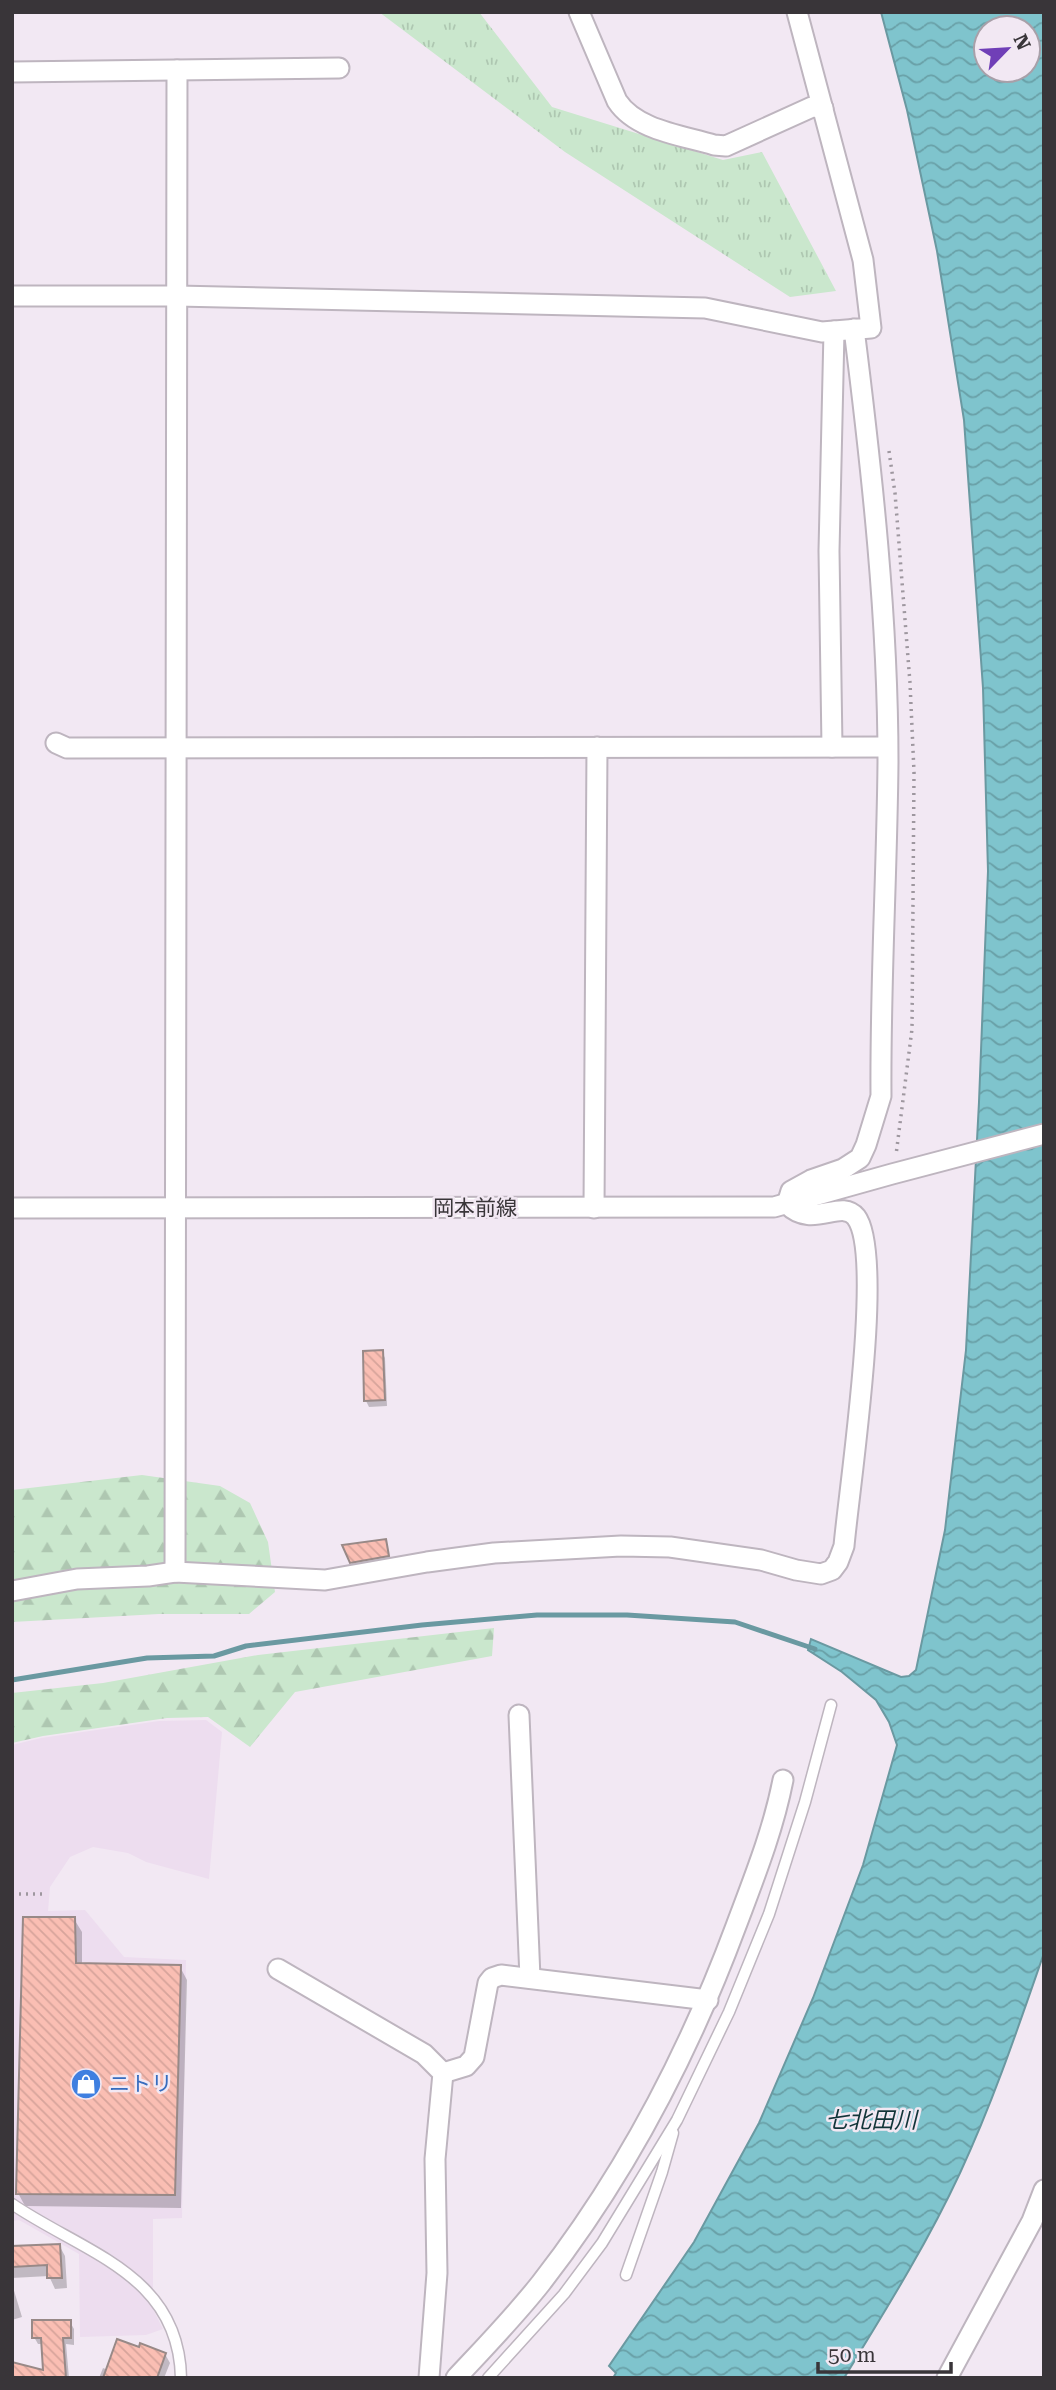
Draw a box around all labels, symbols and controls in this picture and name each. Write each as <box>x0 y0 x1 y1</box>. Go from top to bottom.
north arrow <box>972 14 1042 84</box>
text: N <box>1008 31 1036 54</box>
street label: 岡本前線 <box>433 1196 517 1220</box>
shop icon: ニトリ <box>69 2067 103 2101</box>
place label: ニトリ <box>109 2072 172 2096</box>
water label: 七北田川 <box>825 2107 920 2134</box>
scale bar <box>818 2330 951 2374</box>
text: 50 m <box>828 2343 876 2367</box>

